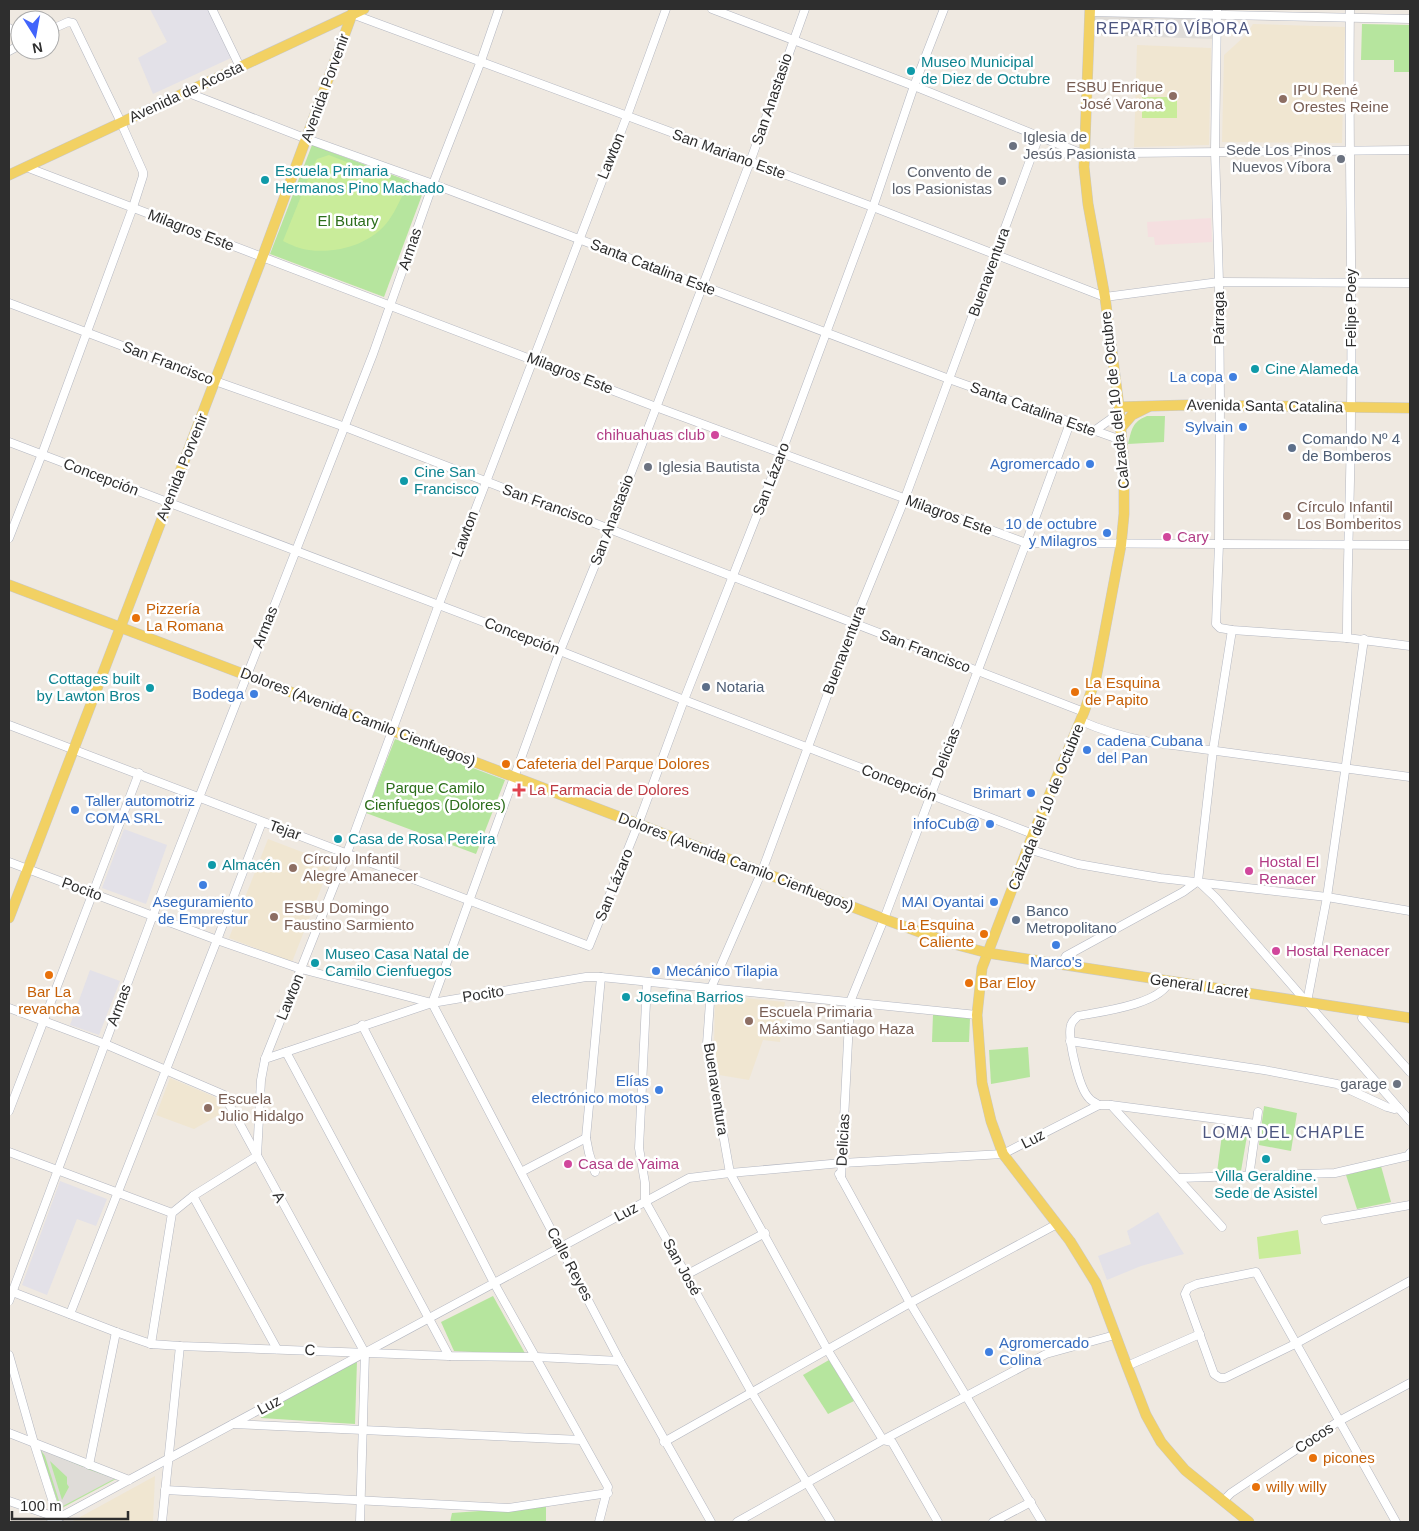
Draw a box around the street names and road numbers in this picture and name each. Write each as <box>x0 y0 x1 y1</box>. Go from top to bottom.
street label: Avenida Porvenir <box>297 31 352 144</box>
street label: San Anastasio <box>748 51 795 147</box>
street label: Avenida de Acosta <box>126 57 246 125</box>
street label: San Mariano Este <box>670 125 788 182</box>
street label: Lawton <box>594 130 627 181</box>
street label: Milagros Este <box>146 205 237 254</box>
street label: Buenaventura <box>965 224 1013 319</box>
street label: Armas <box>394 226 425 272</box>
street label: Santa Catalina Este <box>588 235 718 298</box>
street label: Felipe Poey <box>1342 268 1359 348</box>
street label: Párraga <box>1210 291 1227 345</box>
street label: Calzada del 10 de Octubre <box>1097 310 1132 490</box>
street label: San Francisco <box>120 337 216 388</box>
street label: Milagros Este <box>525 348 616 397</box>
street label: Santa Catalina Este <box>968 378 1098 439</box>
street label: Avenida Santa Catalina <box>1187 396 1344 415</box>
street label: Avenida Porvenir <box>152 411 211 523</box>
street label: San Lázaro <box>749 440 792 518</box>
street label: Concepción <box>61 454 141 499</box>
street label: San Anastasio <box>586 472 637 568</box>
street label: San Francisco <box>500 480 596 529</box>
street label: Milagros Este <box>904 491 995 538</box>
street label: Lawton <box>448 508 481 559</box>
street label: Buenaventura <box>819 603 868 696</box>
street label: Armas <box>249 604 281 650</box>
street label: Concepción <box>482 613 562 658</box>
street label: San Francisco <box>877 625 973 676</box>
street label: Dolores (Avenida Camilo Cienfuegos) <box>238 664 478 769</box>
street label: Calzada del 10 de Octubre <box>1004 721 1087 893</box>
street label: Delicias <box>928 725 963 780</box>
street label: Concepción <box>859 760 939 805</box>
street label: Dolores (Avenida Camilo Cienfuegos) <box>616 809 856 914</box>
street label: Tejar <box>267 816 303 843</box>
street label: San Lázaro <box>591 846 636 924</box>
street label: Pocito <box>60 873 105 904</box>
street label: General Lacret <box>1149 970 1250 1001</box>
street label: Lawton <box>273 971 306 1022</box>
street label: Armas <box>103 982 134 1028</box>
street label: Pocito <box>461 982 505 1005</box>
street label: Buenaventura <box>701 1041 732 1137</box>
street label: Delicias <box>833 1113 852 1167</box>
street label: Luz <box>1018 1125 1047 1152</box>
street label: A <box>270 1188 289 1205</box>
street label: Luz <box>611 1198 640 1225</box>
street label: Calle Reyes <box>544 1224 597 1303</box>
street label: San José <box>660 1235 705 1298</box>
street label: C <box>304 1341 316 1358</box>
street label: Luz <box>254 1391 283 1418</box>
street label: Cocos <box>1291 1419 1336 1457</box>

